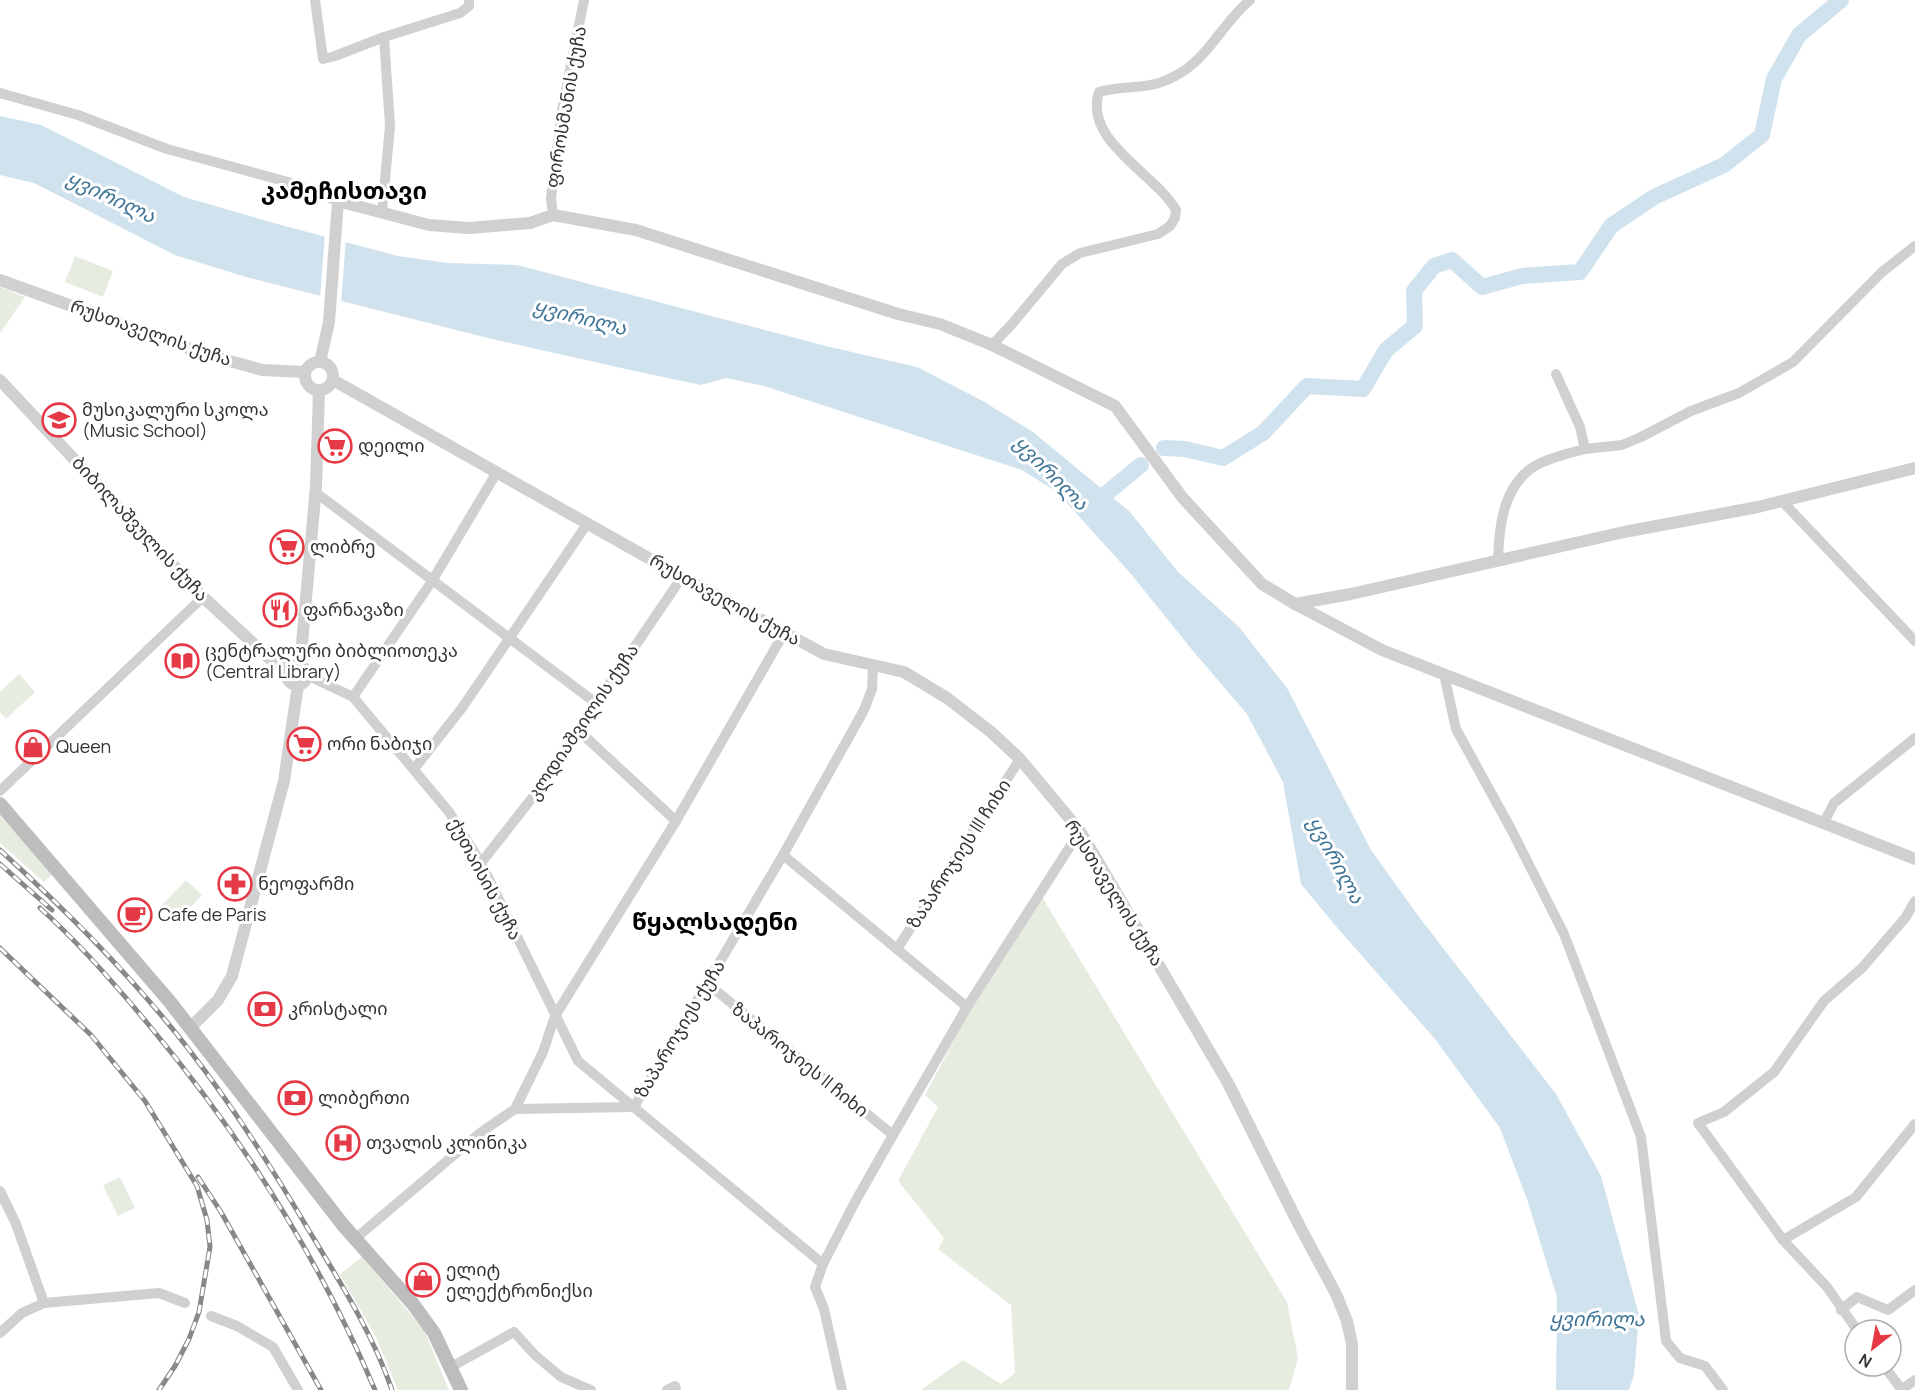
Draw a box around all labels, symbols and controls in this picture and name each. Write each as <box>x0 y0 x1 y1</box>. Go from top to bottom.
street label: ფიროსმანის ქუჩა <box>539 24 591 190</box>
water label: ყვირილა <box>62 164 161 229</box>
district label: კამეჩისთავი <box>261 173 427 206</box>
water label: ყვირილა <box>531 292 631 341</box>
street label: რუსთაველის ქუჩა <box>68 293 235 371</box>
place label: მუსიკალური სკოლა (Music School) <box>82 397 269 442</box>
school or university icon: მუსიკალური სკოლა (Music School) <box>41 402 77 438</box>
supermarket icon: დეილი <box>317 428 353 464</box>
water label: ყვირილა <box>1008 429 1095 517</box>
place label: დეილი <box>358 433 425 457</box>
street label: ბიბილაშვულის ქუჩა <box>67 451 214 606</box>
supermarket icon: ლიბრე <box>269 529 305 565</box>
place label: ლიბრე <box>310 534 376 558</box>
street label: რუსთაველის ქუჩა <box>646 548 805 651</box>
restaurant icon: ფარნავაზი <box>262 592 298 628</box>
place label: ფარნავაზი <box>303 597 404 621</box>
place label: ცენტრალური ბიბლიოთეკა (Central Library) <box>205 638 458 683</box>
street label: კლდიაშვილის ქუჩა <box>521 639 643 804</box>
library icon: ცენტრალური ბიბლიოთეკა (Central Library) <box>164 643 200 679</box>
supermarket icon: ორი ნაბიჯი <box>286 726 322 762</box>
shop icon: Queen <box>15 729 51 765</box>
place label: ორი ნაბიჯი <box>327 731 432 755</box>
place label: Queen <box>56 734 111 758</box>
street label: ზაპაროჯიეს III ჩიხი <box>901 774 1016 933</box>
water label: ყვირილა <box>1302 812 1372 909</box>
street label: ქუთაისის ქუჩა <box>444 813 528 944</box>
street label: რუსთაველის ქუჩა <box>1060 815 1170 970</box>
pharmacy icon: ნეოფარმი <box>217 866 253 902</box>
place label: ნეოფარმი <box>258 871 354 895</box>
cafe icon: Cafe de Paris <box>117 897 153 933</box>
place label: Cafe de Paris <box>158 902 266 926</box>
district label: წყალსადენი <box>632 904 798 937</box>
street label: ზაპაროჯიეს ქუჩა <box>628 955 730 1102</box>
bank icon: კრისტალი <box>247 991 283 1027</box>
place label: კრისტალი <box>288 996 388 1020</box>
street label: ზაპაროჯიეს II ჩიხი <box>727 997 874 1122</box>
bank icon: ლიბერთი <box>277 1080 313 1116</box>
place label: ლიბერთი <box>318 1085 410 1109</box>
hospital icon: თვალის კლინიკა <box>325 1125 361 1161</box>
place label: თვალის კლინიკა <box>366 1130 528 1154</box>
place label: ელიტ ელექტრონიქსი <box>446 1257 593 1302</box>
shop icon: ელიტ ელექტრონიქსი <box>405 1262 441 1298</box>
water label: ყვირილა <box>1549 1305 1646 1332</box>
north arrow <box>1843 1318 1903 1378</box>
text: N <box>1855 1348 1876 1373</box>

